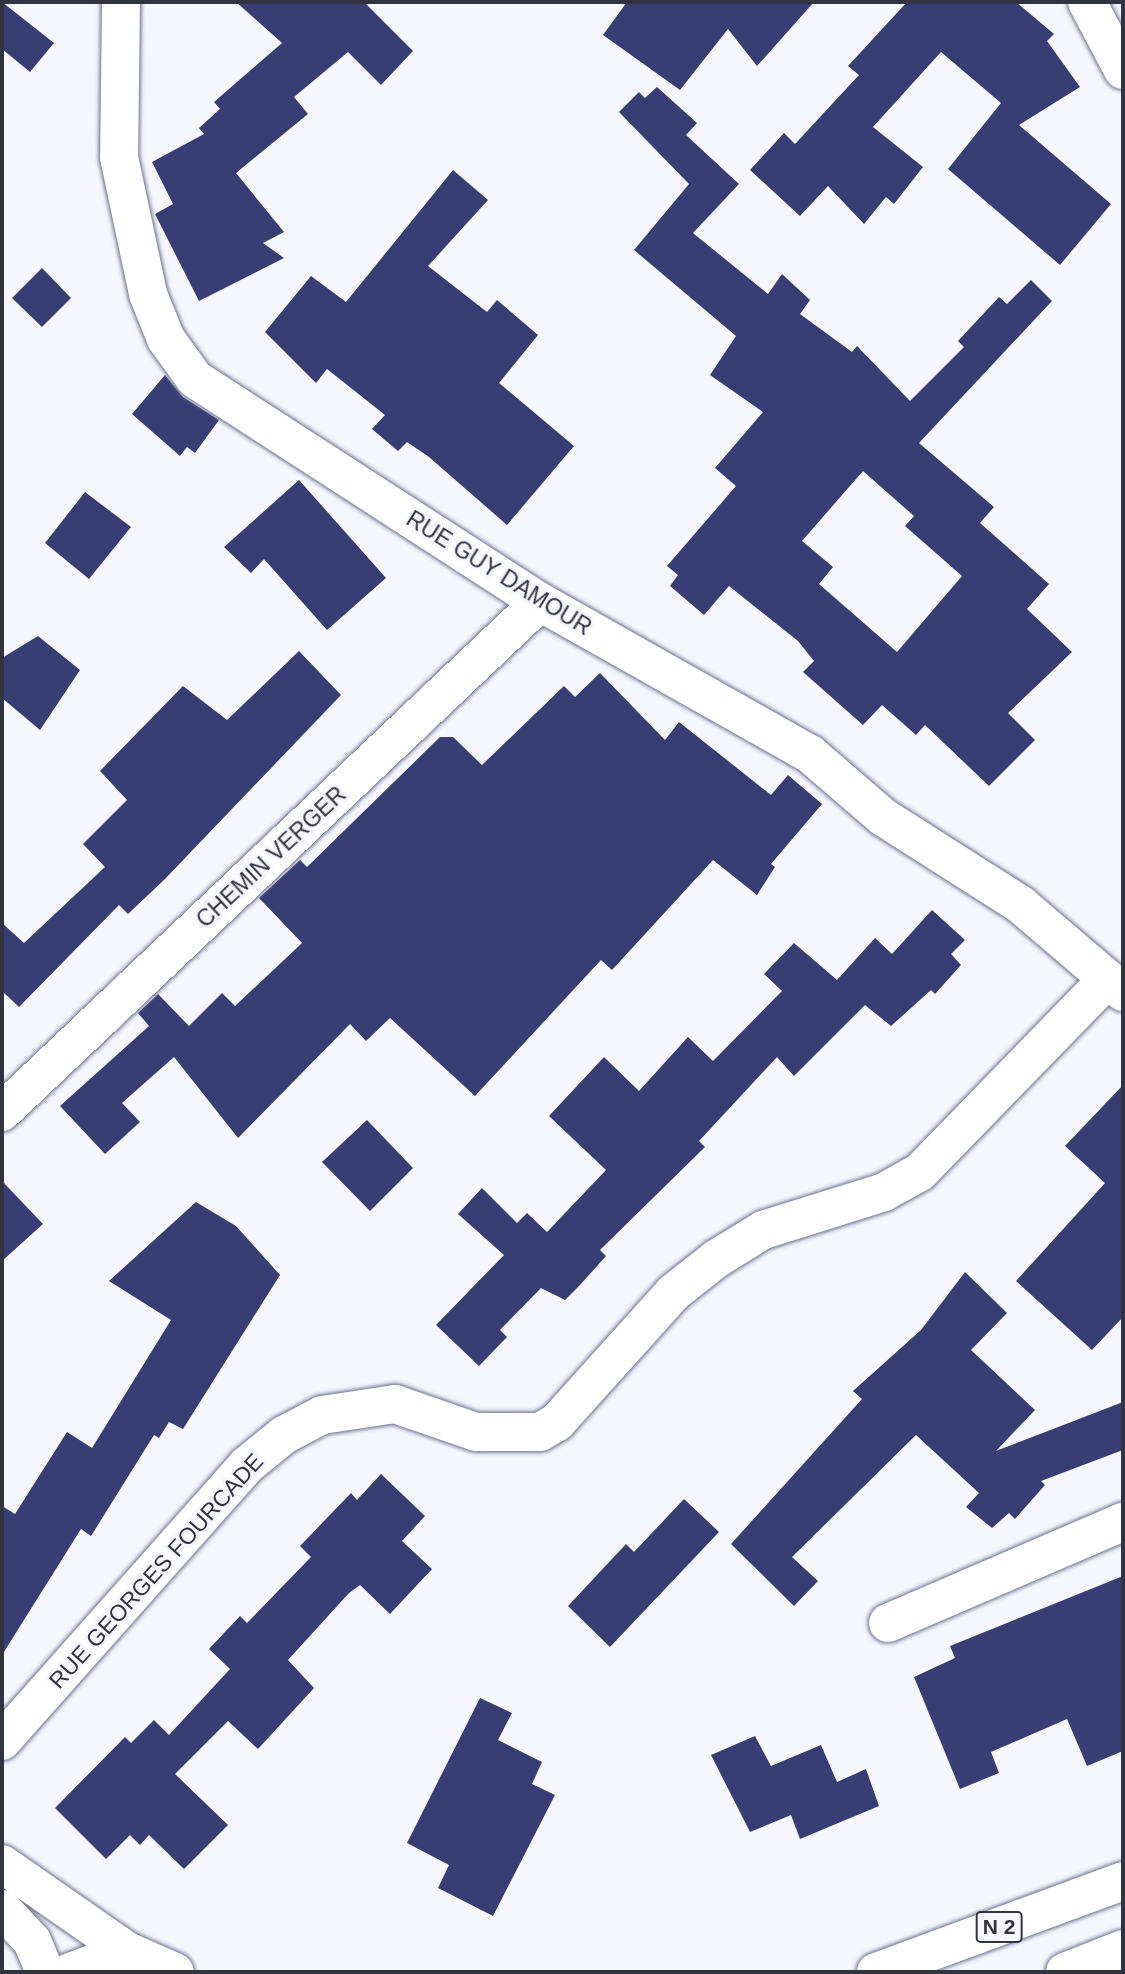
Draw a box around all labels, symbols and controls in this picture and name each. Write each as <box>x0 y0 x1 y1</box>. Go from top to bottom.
street label: RUE GUY DAMOUR <box>401 505 597 641</box>
street label: CHEMIN VERGER <box>191 781 351 933</box>
street label: RUE GEORGES FOURCADE <box>43 1448 269 1694</box>
road number: N 2 <box>974 1910 1024 1944</box>

